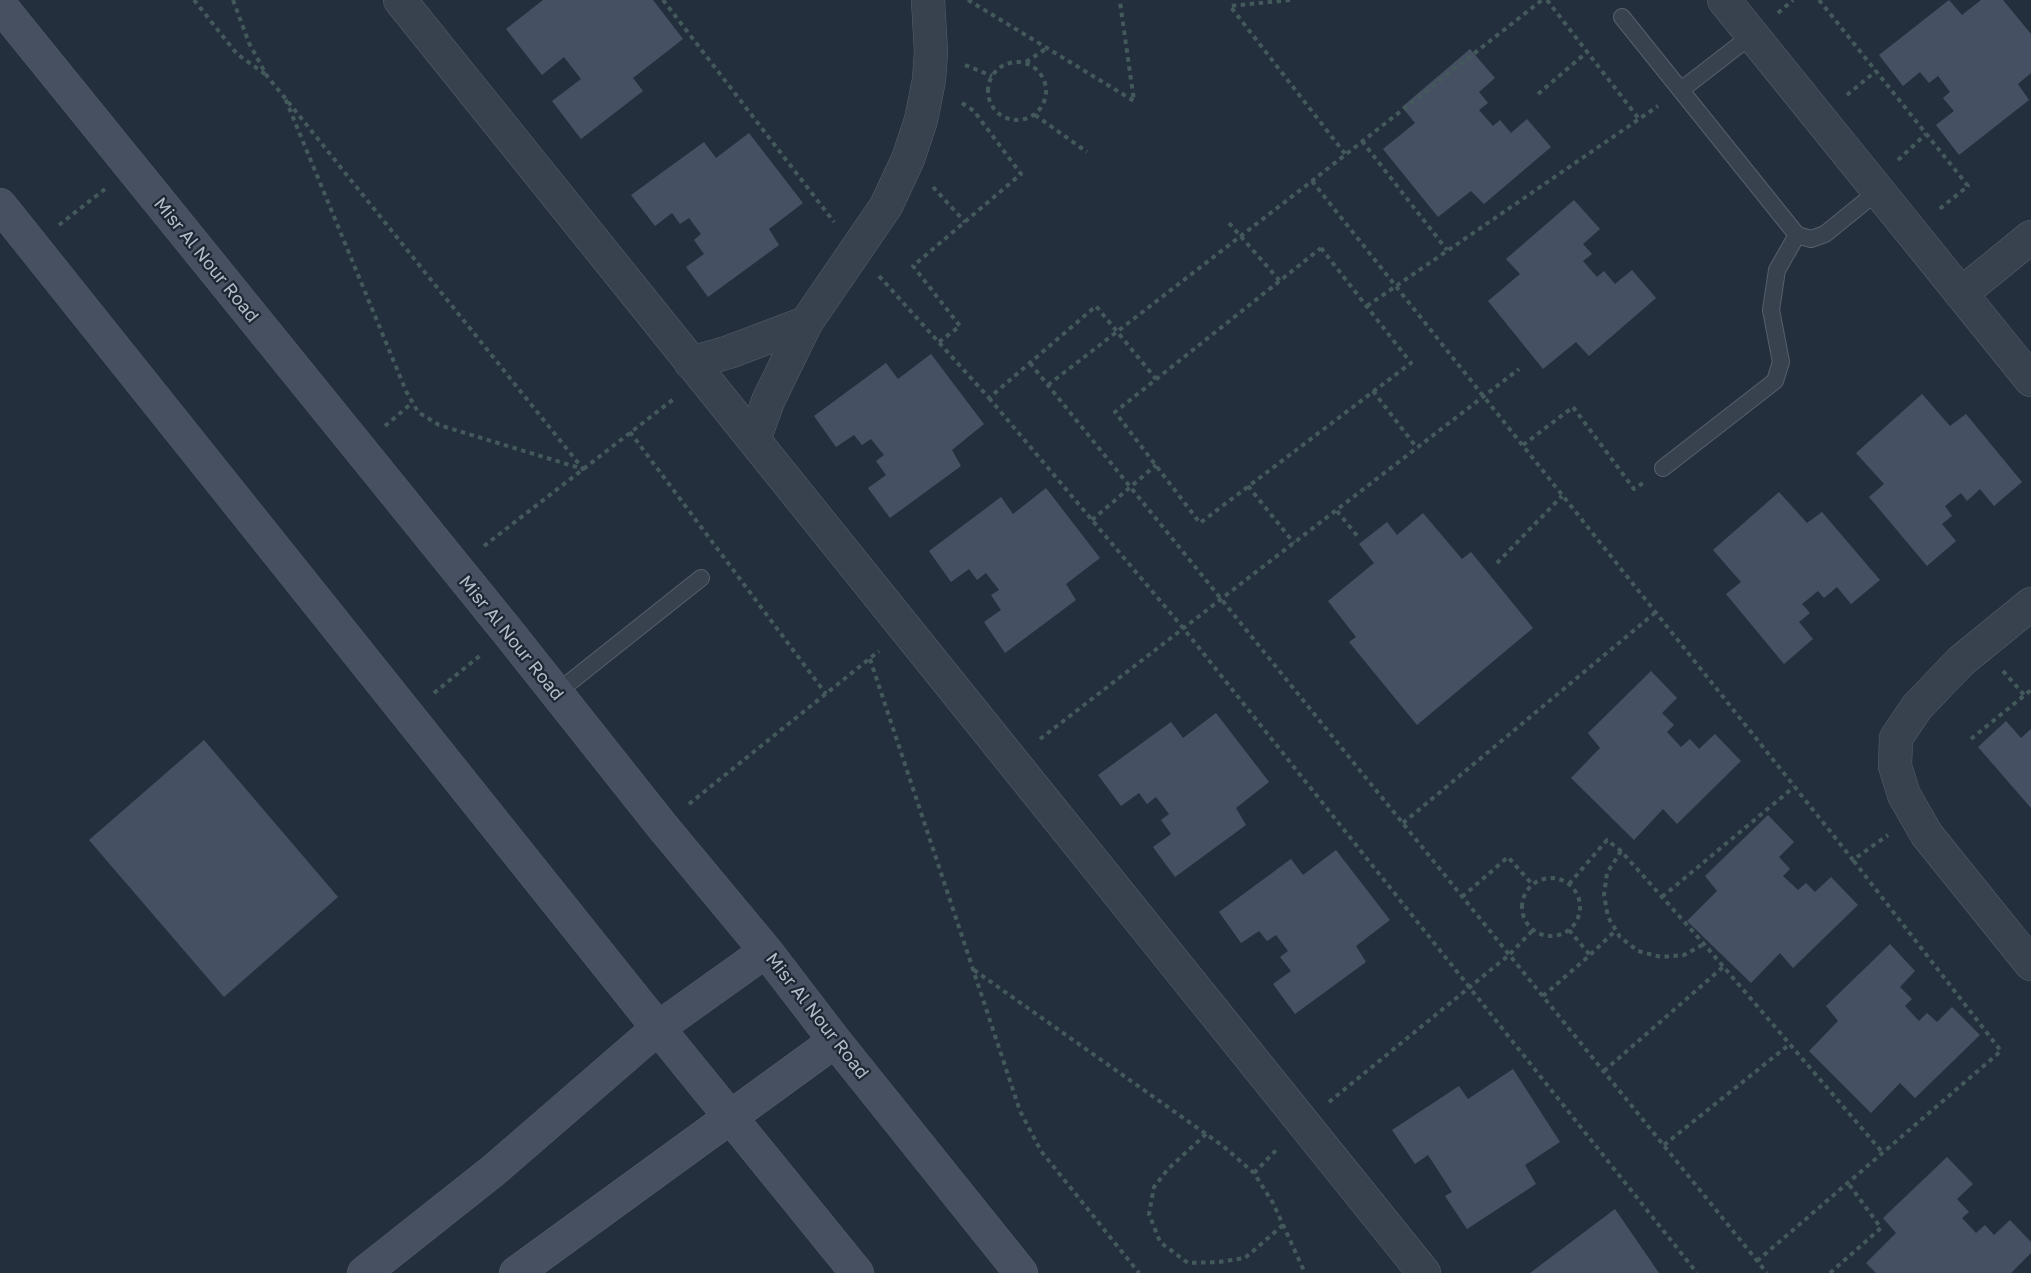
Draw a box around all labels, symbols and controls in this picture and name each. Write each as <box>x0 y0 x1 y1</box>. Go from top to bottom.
street label: Misr Al Nour Road <box>149 193 263 327</box>
street label: Misr Al Nour Road <box>454 571 568 705</box>
street label: Misr Al Nour Road <box>761 949 873 1083</box>

